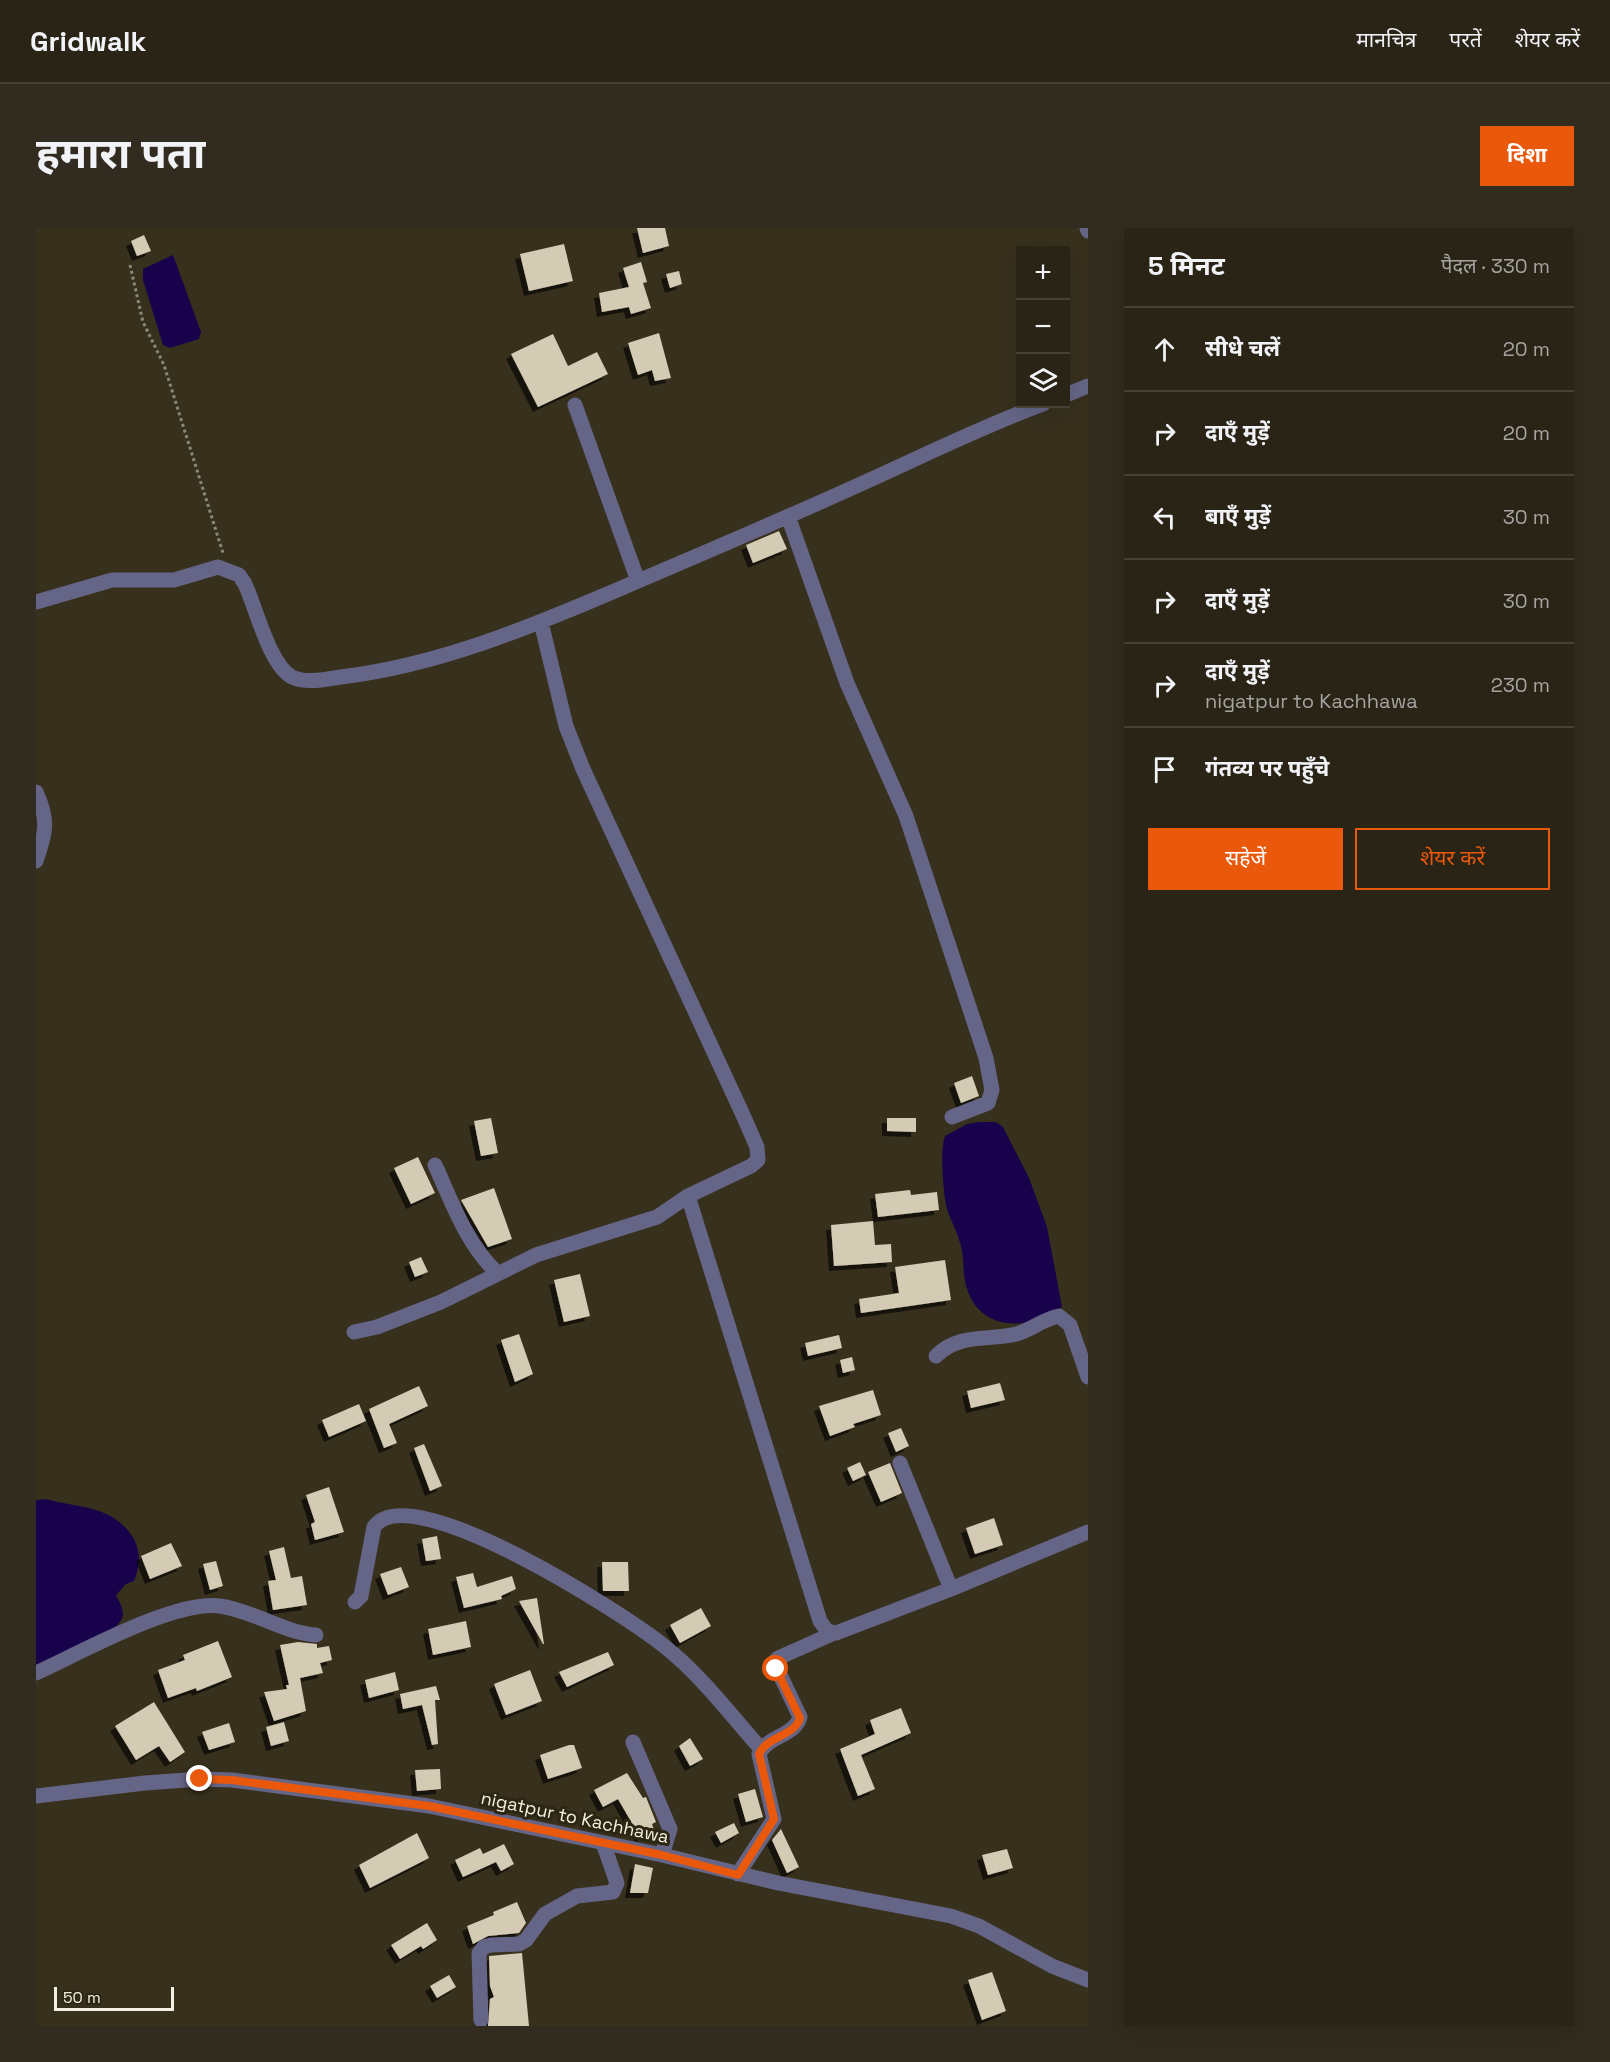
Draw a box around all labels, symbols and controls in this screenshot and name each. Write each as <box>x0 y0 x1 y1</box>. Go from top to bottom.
text: Gridwalk <box>30 23 146 59</box>
text: मानचित्र <box>1356 26 1416 53</box>
text: परतें <box>1449 26 1482 53</box>
text: शेयर करें <box>1515 26 1580 53</box>
button: दिशा <box>1480 126 1574 186</box>
text: हमारा पता <box>36 127 205 180</box>
map controls <box>1016 246 1070 408</box>
button: + <box>1016 246 1070 300</box>
text: 5 मिनट <box>1148 249 1225 283</box>
text: पैदल · 330 m <box>1441 253 1550 279</box>
button: − <box>1016 300 1070 354</box>
icon: ahead <box>1148 333 1181 366</box>
text: सीधे चलें <box>1205 334 1280 362</box>
text: 20 m <box>1503 336 1550 362</box>
button: layers <box>1016 354 1070 408</box>
icon: right <box>1148 417 1181 450</box>
text: दाएँ मुड़ें <box>1205 418 1270 446</box>
text: 20 m <box>1503 420 1550 446</box>
icon: left <box>1148 501 1181 534</box>
text: बाएँ मुड़ें <box>1205 502 1271 530</box>
text: 30 m <box>1503 504 1550 530</box>
icon: right <box>1148 585 1181 618</box>
text: दाएँ मुड़ें <box>1205 586 1270 614</box>
text: 30 m <box>1503 588 1550 614</box>
text: दाएँ मुड़ें <box>1205 657 1270 685</box>
icon: right <box>1148 669 1181 702</box>
text: 230 m <box>1491 672 1550 698</box>
text: nigatpur to Kachhawa <box>1205 688 1418 714</box>
icon: arrive <box>1148 753 1181 786</box>
text: गंतव्य पर पहुँचे <box>1205 754 1329 782</box>
button: सहेजें <box>1148 828 1343 890</box>
button: शेयर करें <box>1355 828 1550 890</box>
route start <box>762 1655 788 1681</box>
route end <box>186 1765 212 1791</box>
street label: nigatpur to Kachhawa <box>479 1786 671 1848</box>
scale bar <box>54 1984 174 2012</box>
text: 50 m <box>63 1987 101 2008</box>

